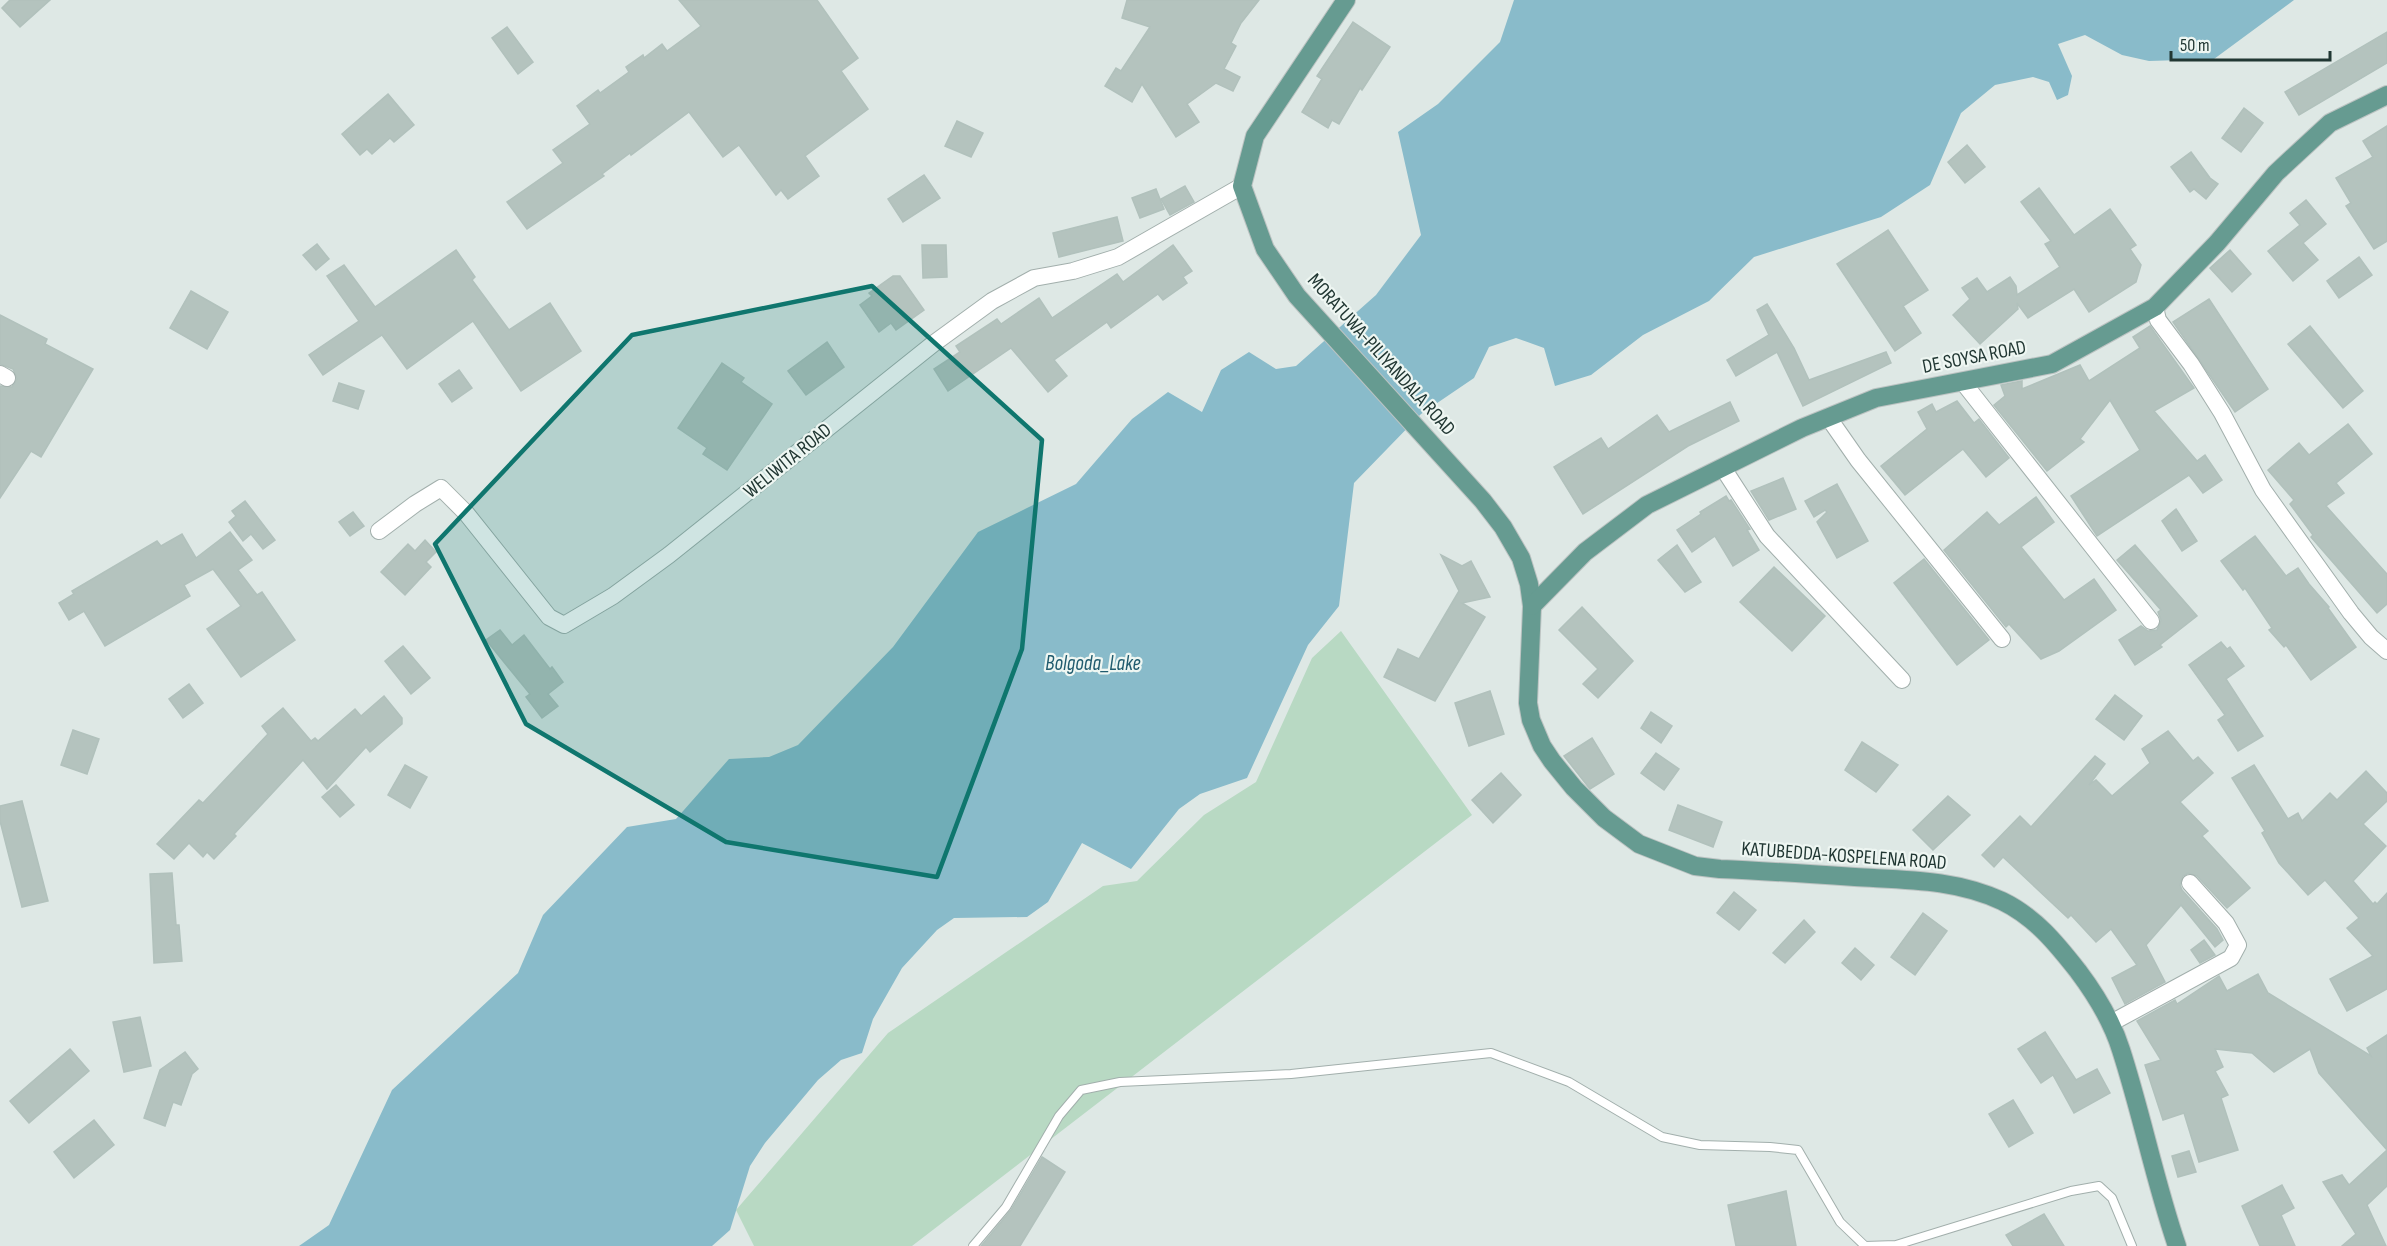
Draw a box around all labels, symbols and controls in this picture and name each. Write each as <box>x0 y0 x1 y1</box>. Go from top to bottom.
scale bar <box>2171 24 2330 62</box>
text: 50 m <box>2180 35 2210 56</box>
street label: MORATUWA-PILIYANDALA ROAD <box>1302 269 1460 441</box>
street label: DE SOYSA ROAD <box>1920 335 2028 379</box>
street label: WELIWITA ROAD <box>739 418 836 503</box>
water label: Bolgoda_Lake <box>1045 651 1141 676</box>
street label: KATUBEDDA-KOSPELENA ROAD <box>1741 837 1947 875</box>

